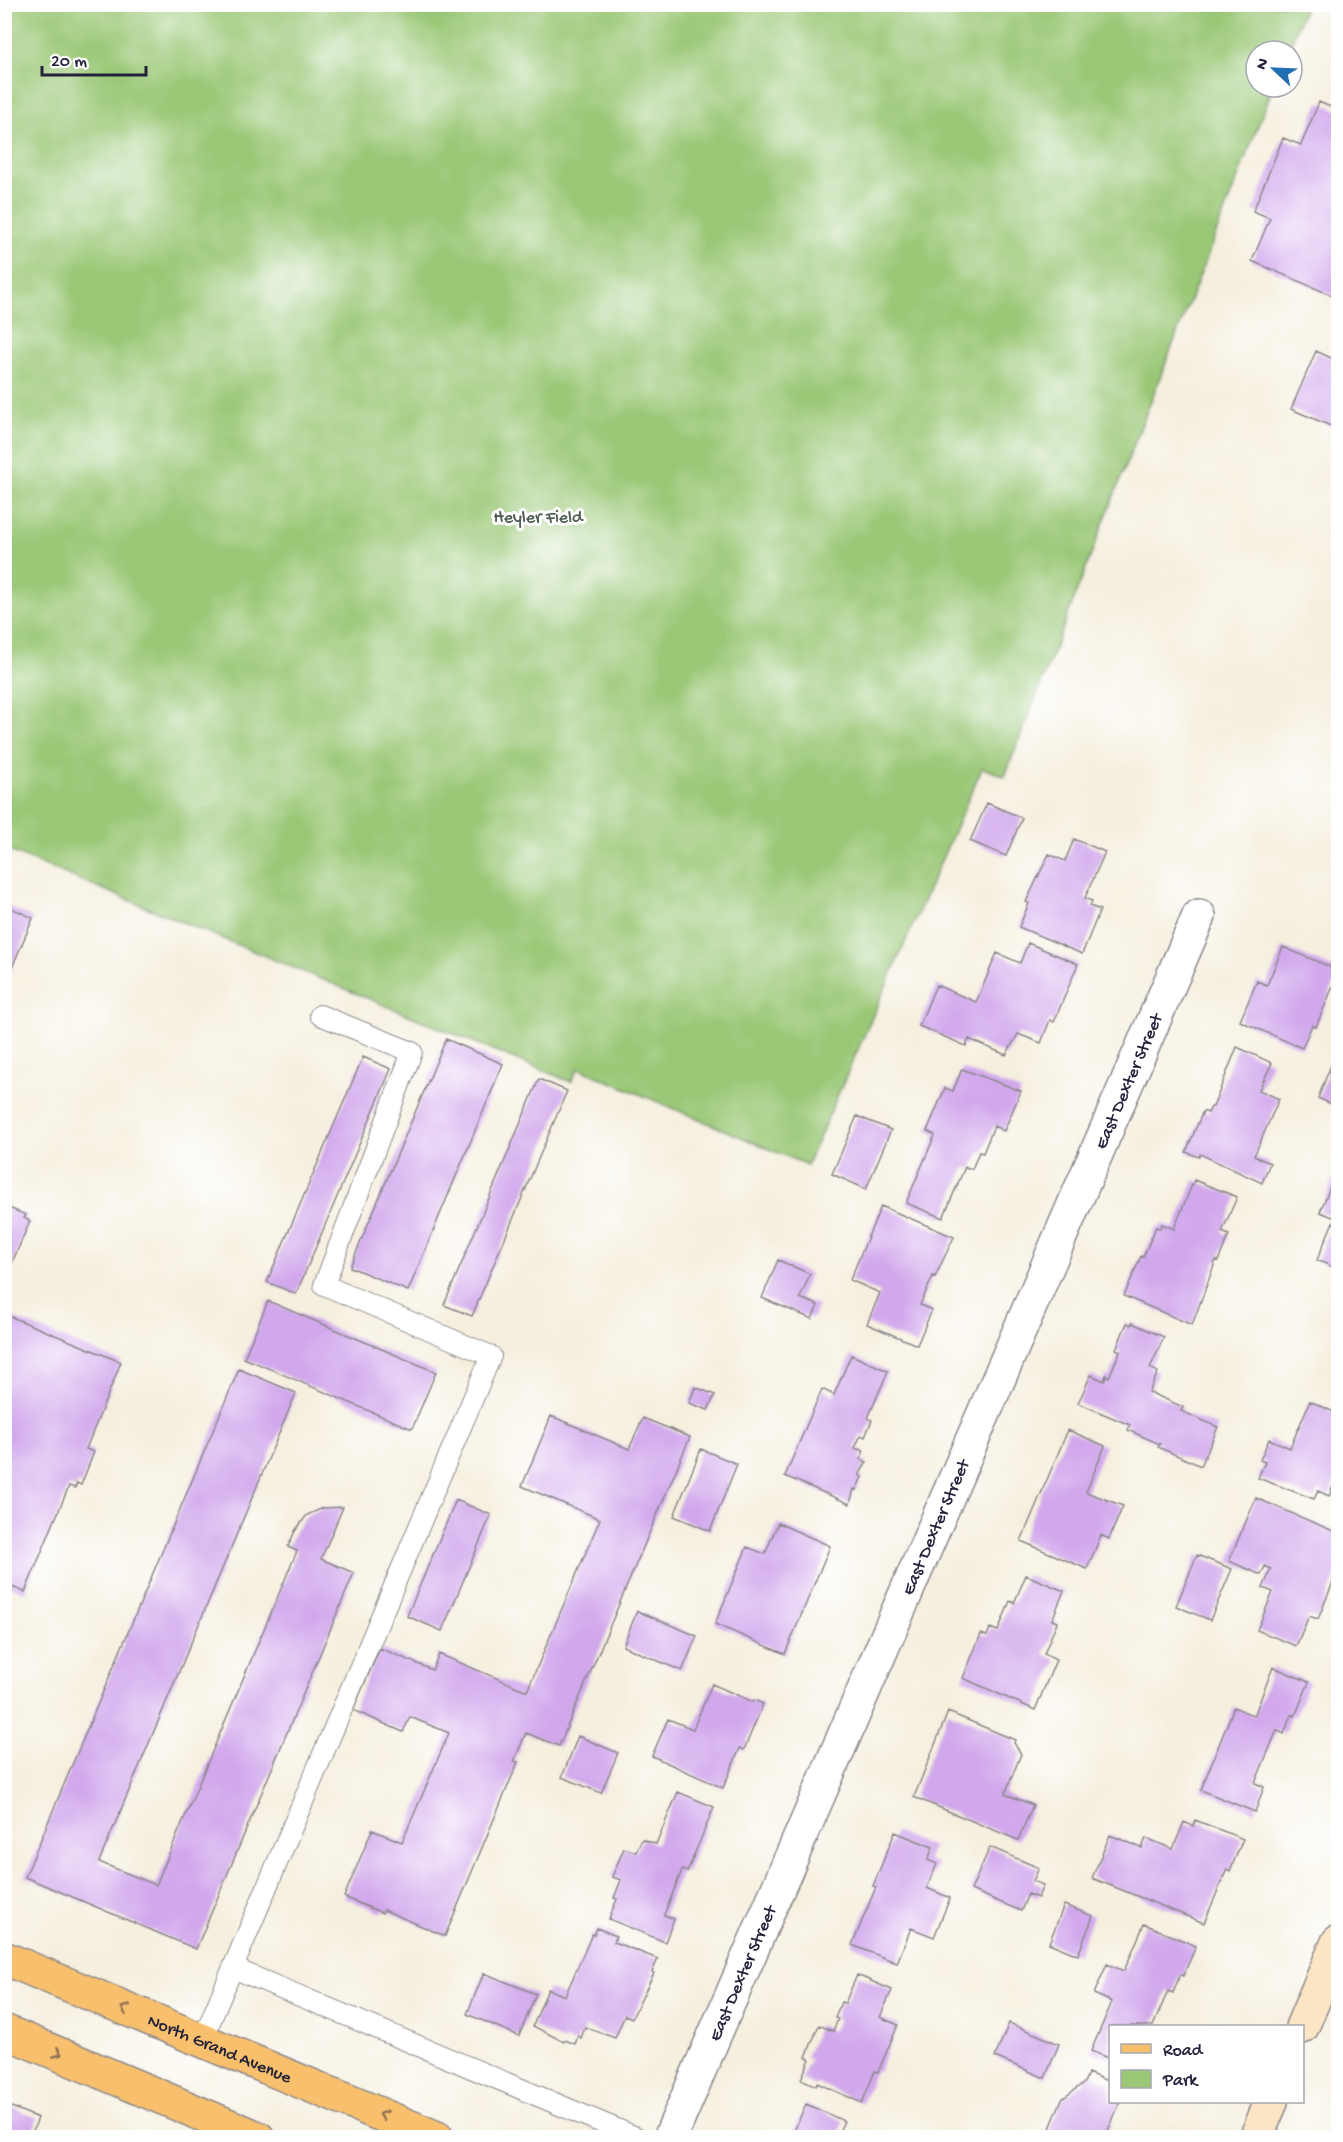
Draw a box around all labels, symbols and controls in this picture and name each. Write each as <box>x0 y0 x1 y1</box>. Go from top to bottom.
scale bar <box>42 39 146 77</box>
north arrow <box>1244 39 1304 99</box>
text: 20 m <box>51 52 87 73</box>
text: N <box>1253 55 1274 73</box>
park label: Heyler Field <box>493 508 584 529</box>
street label: East Dexter Street <box>1091 1009 1169 1153</box>
street label: East Dexter Street <box>898 1455 976 1599</box>
street label: East Dexter Street <box>705 1901 783 2045</box>
one-way arrow <box>121 2004 132 2016</box>
street label: North Grand Avenue <box>144 2011 295 2090</box>
legend <box>1109 2025 1304 2103</box>
text: Road <box>1163 2041 1204 2062</box>
one-way arrow <box>52 2046 63 2058</box>
text: Park <box>1162 2071 1199 2092</box>
one-way arrow <box>378 2110 389 2122</box>

